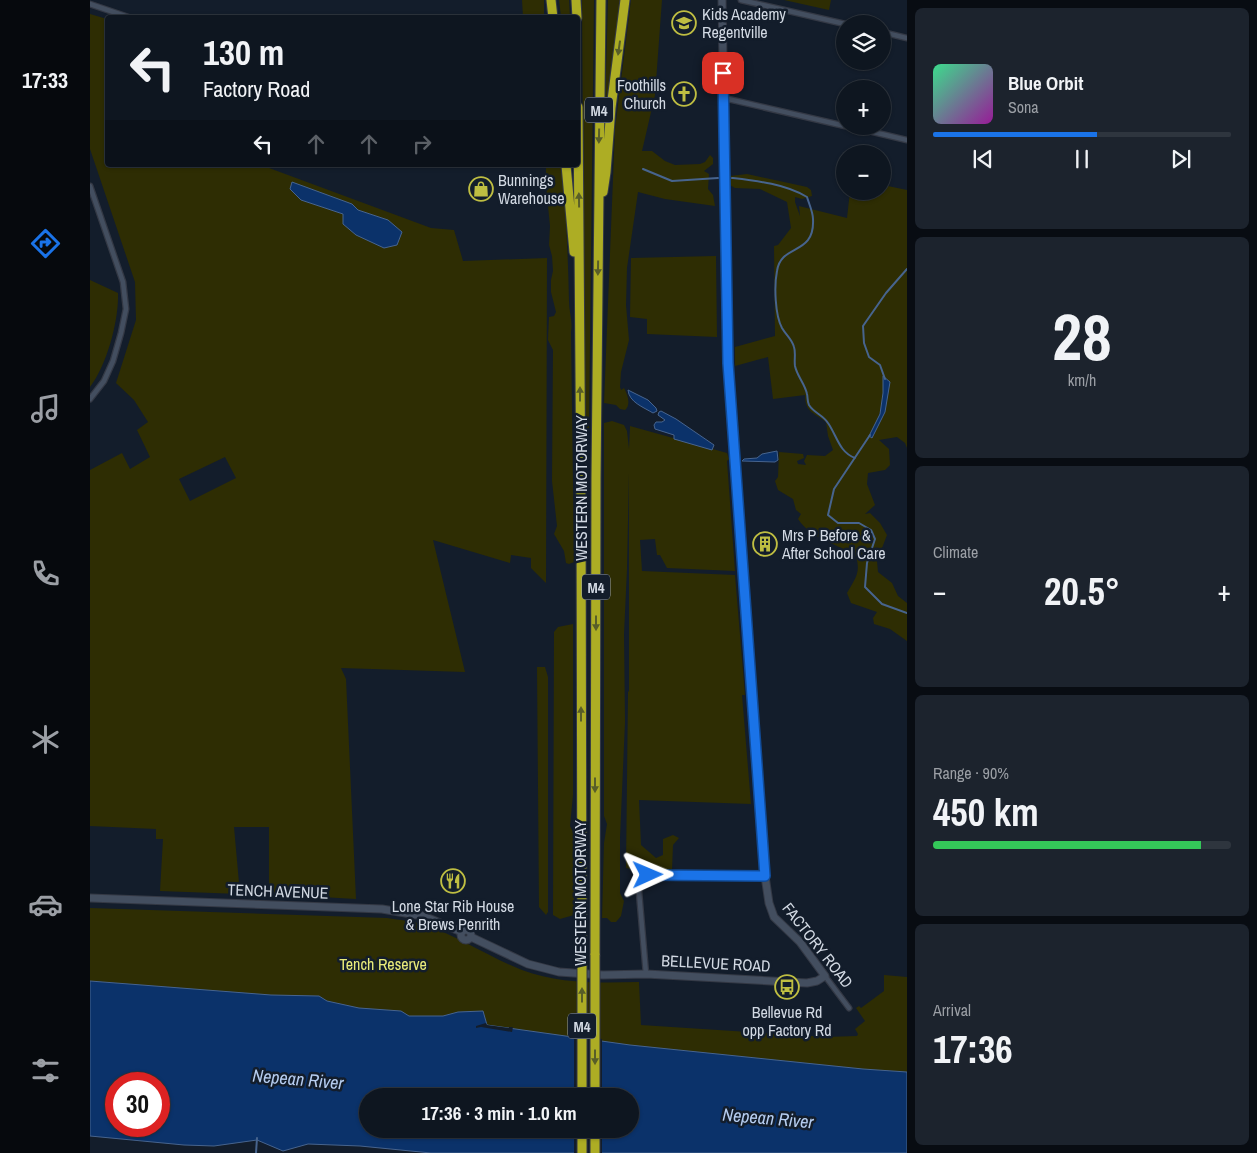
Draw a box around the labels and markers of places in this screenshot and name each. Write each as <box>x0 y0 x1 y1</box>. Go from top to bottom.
place label: Kids Academy Regentville <box>702 3 786 43</box>
school or university icon: Kids Academy Regentville <box>671 10 697 36</box>
pin <box>702 52 744 94</box>
place label: Foothills Church <box>617 74 666 114</box>
church icon: Foothills Church <box>671 81 697 107</box>
place label: Bunnings Warehouse <box>498 169 565 209</box>
shop icon: Bunnings Warehouse <box>468 176 494 202</box>
place label: Mrs P Before & After School Care <box>781 524 886 564</box>
building icon: Mrs P Before & After School Care <box>752 531 778 557</box>
restaurant icon: Lone Star Rib House & Brews Penrith <box>440 868 466 894</box>
place label: Lone Star Rib House & Brews Penrith <box>392 895 514 935</box>
bus stop icon: Bellevue Rd opp Factory Rd <box>774 974 800 1000</box>
place label: Bellevue Rd opp Factory Rd <box>742 1001 832 1041</box>

